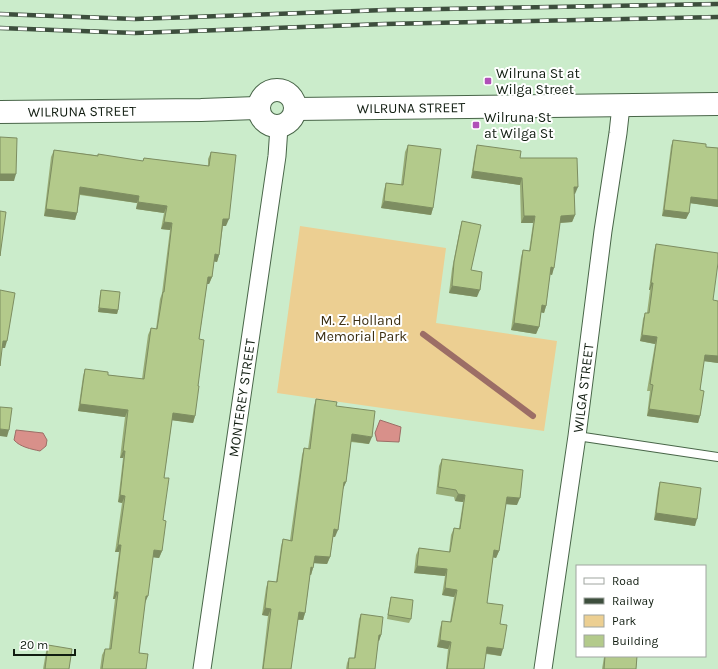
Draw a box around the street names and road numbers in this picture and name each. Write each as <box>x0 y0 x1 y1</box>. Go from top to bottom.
street label: WILRUNA STREET <box>357 98 465 117</box>
street label: WILRUNA STREET <box>28 102 136 120</box>
street label: MONTEREY STREET <box>225 337 259 458</box>
street label: WILGA STREET <box>569 342 597 434</box>

